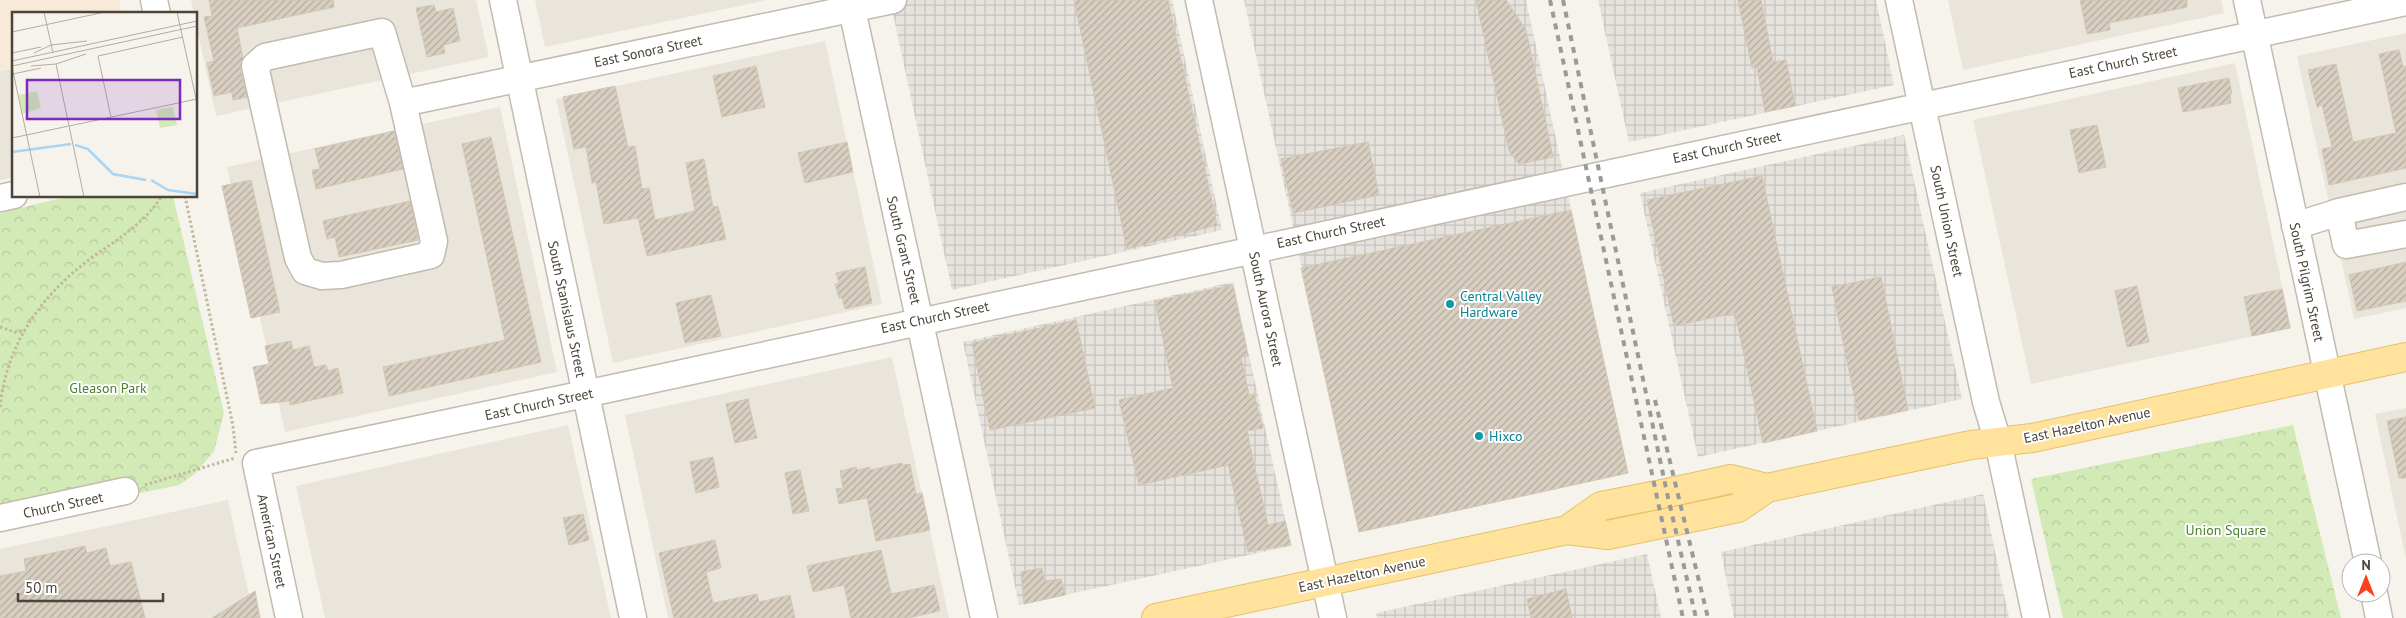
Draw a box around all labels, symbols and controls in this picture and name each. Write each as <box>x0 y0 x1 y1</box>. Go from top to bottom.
inset map <box>12 12 198 198</box>
street label: East Sonora Street <box>592 31 704 71</box>
street label: East Church Street <box>2067 42 2179 82</box>
street label: East Church Street <box>1671 127 1783 167</box>
street label: South Union Street <box>1926 163 1968 279</box>
street label: South Grant Street <box>883 194 925 306</box>
street label: East Church Street <box>1275 212 1387 252</box>
street label: South Pilgrim Street <box>2286 221 2328 343</box>
street label: South Stanislaus Street <box>544 239 590 379</box>
street label: South Aurora Street <box>1245 250 1287 369</box>
place label: Central Valley Hardware <box>1460 287 1542 321</box>
street label: East Church Street <box>879 297 991 337</box>
marker: Central Valley Hardware <box>1444 298 1456 310</box>
park label: Gleason Park <box>69 379 147 397</box>
street label: East Church Street <box>483 384 595 424</box>
street label: East Hazelton Avenue <box>2022 403 2152 447</box>
place label: Hixco <box>1489 427 1523 445</box>
marker: Hixco <box>1473 430 1485 442</box>
street label: Church Street <box>21 488 105 522</box>
street label: American Street <box>253 492 291 590</box>
park label: Union Square <box>2186 521 2266 539</box>
street label: East Hazelton Avenue <box>1297 552 1427 596</box>
north arrow <box>2341 553 2391 603</box>
text: N <box>2361 556 2371 574</box>
scale bar <box>18 570 162 602</box>
text: 50 m <box>25 578 58 597</box>

